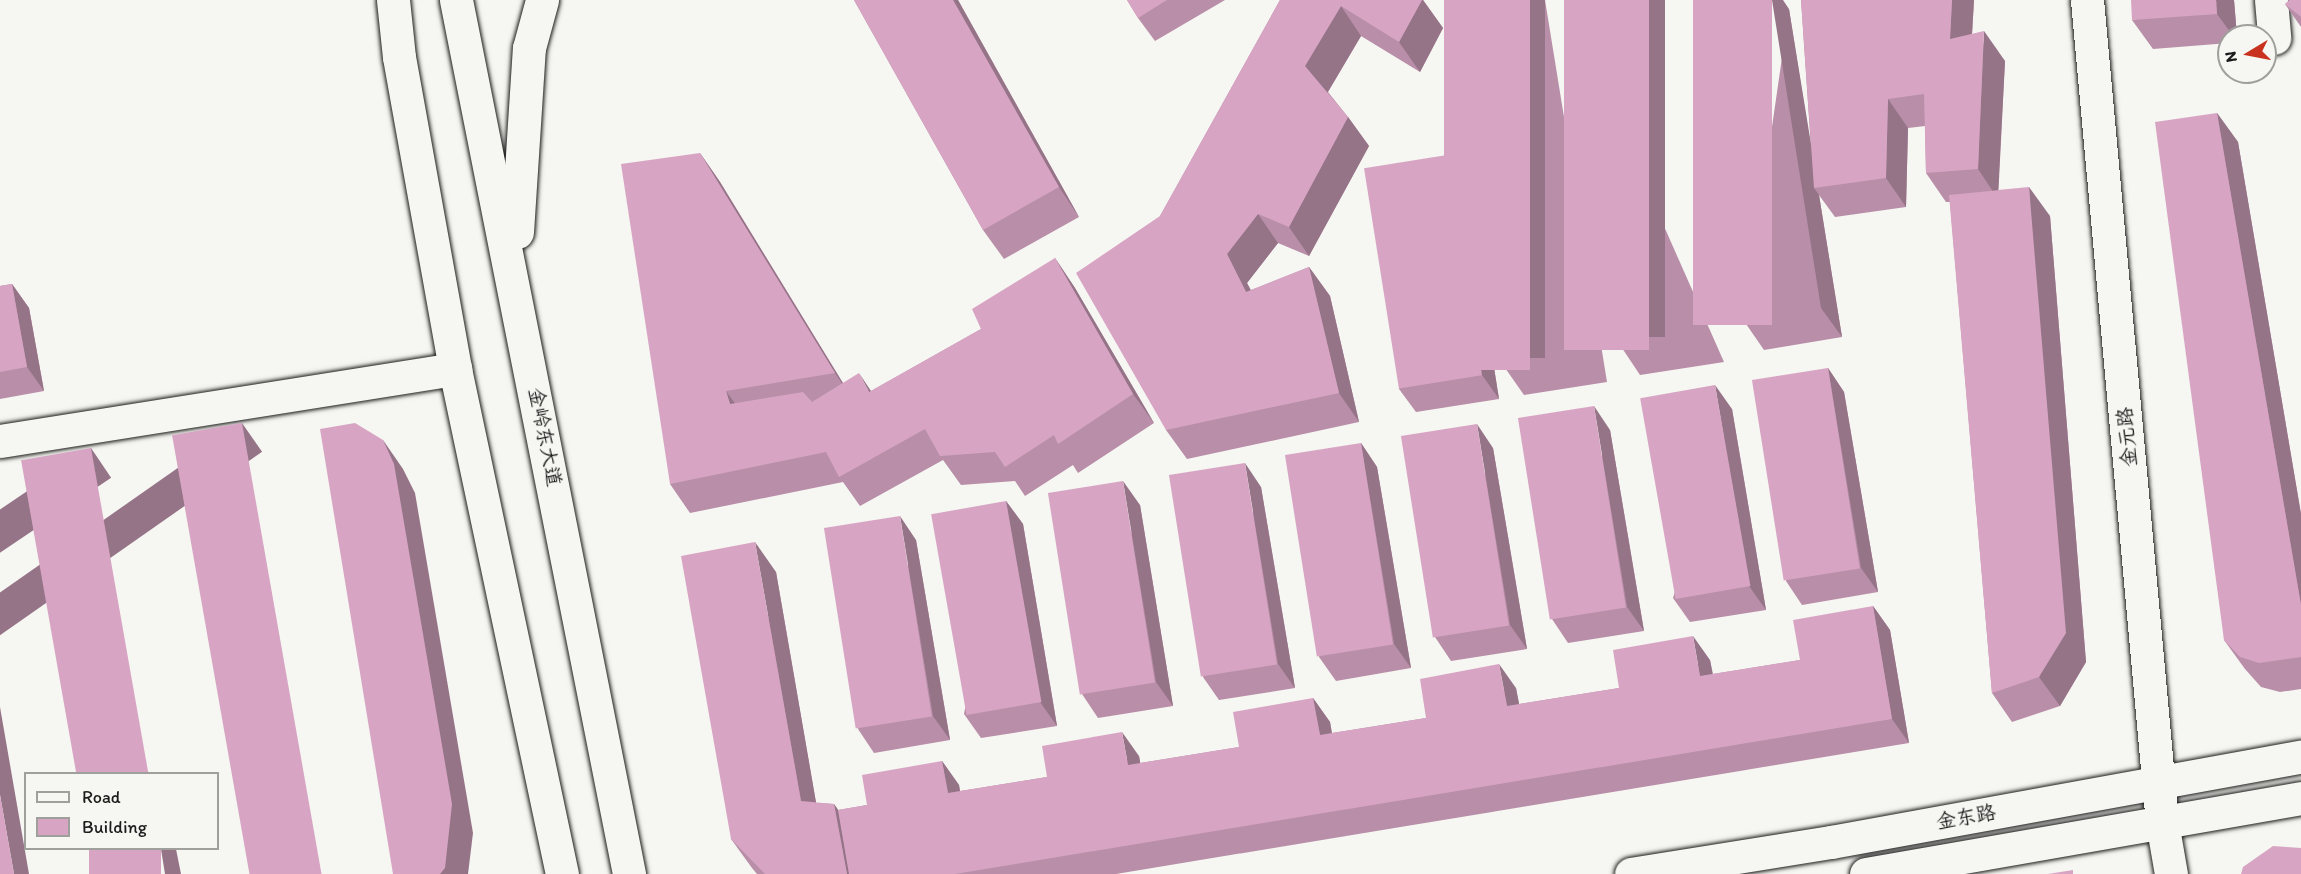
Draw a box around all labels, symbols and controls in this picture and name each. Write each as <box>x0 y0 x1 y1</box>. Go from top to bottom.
north arrow <box>2217 24 2277 84</box>
text: N <box>2220 50 2241 64</box>
street label: 金岭东大道 <box>524 386 566 488</box>
street label: 金元路 <box>2112 406 2142 468</box>
legend <box>24 772 219 850</box>
text: Road <box>82 786 121 808</box>
street label: 金东路 <box>1934 800 1998 834</box>
text: Building <box>82 816 147 838</box>

